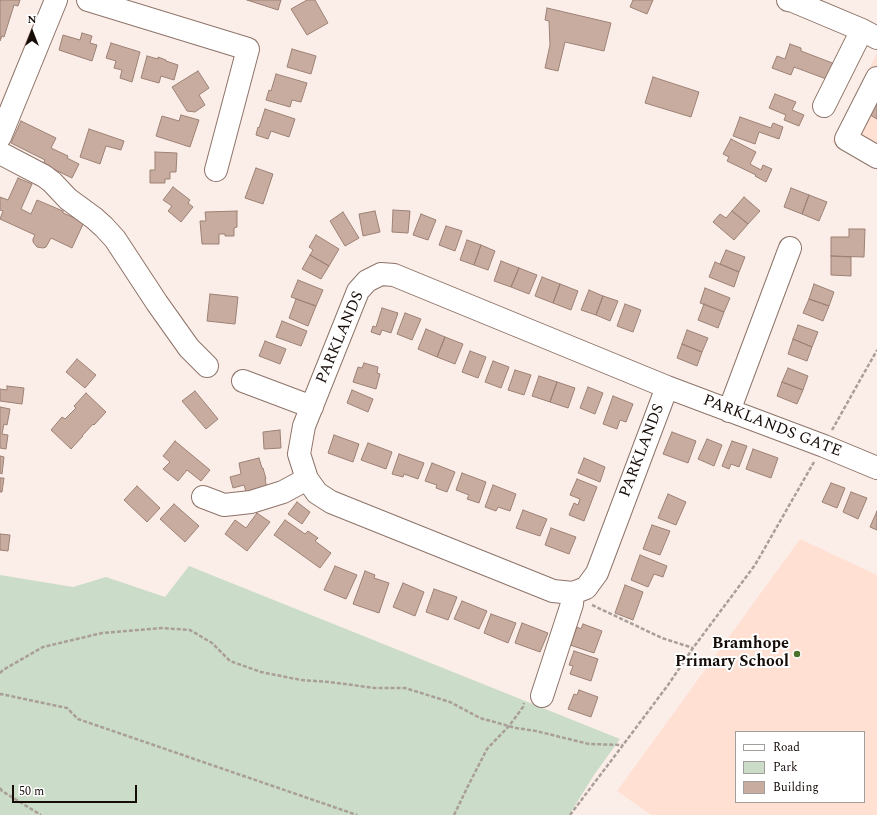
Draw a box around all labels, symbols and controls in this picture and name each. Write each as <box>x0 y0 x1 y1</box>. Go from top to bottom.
text: N <box>28 11 36 28</box>
north arrow <box>12 12 52 52</box>
street label: PARKLANDS <box>313 289 369 387</box>
street label: PARKLANDS GATE <box>700 392 844 462</box>
street label: PARKLANDS <box>616 402 670 500</box>
place label: Bramhope Primary School <box>675 635 789 673</box>
marker: Bramhope Primary School <box>792 649 802 659</box>
legend <box>735 731 865 803</box>
text: Road <box>773 738 800 757</box>
text: Park <box>773 758 798 777</box>
scale bar <box>14 777 139 803</box>
text: Building <box>773 778 819 797</box>
text: 50 m <box>19 782 44 801</box>

